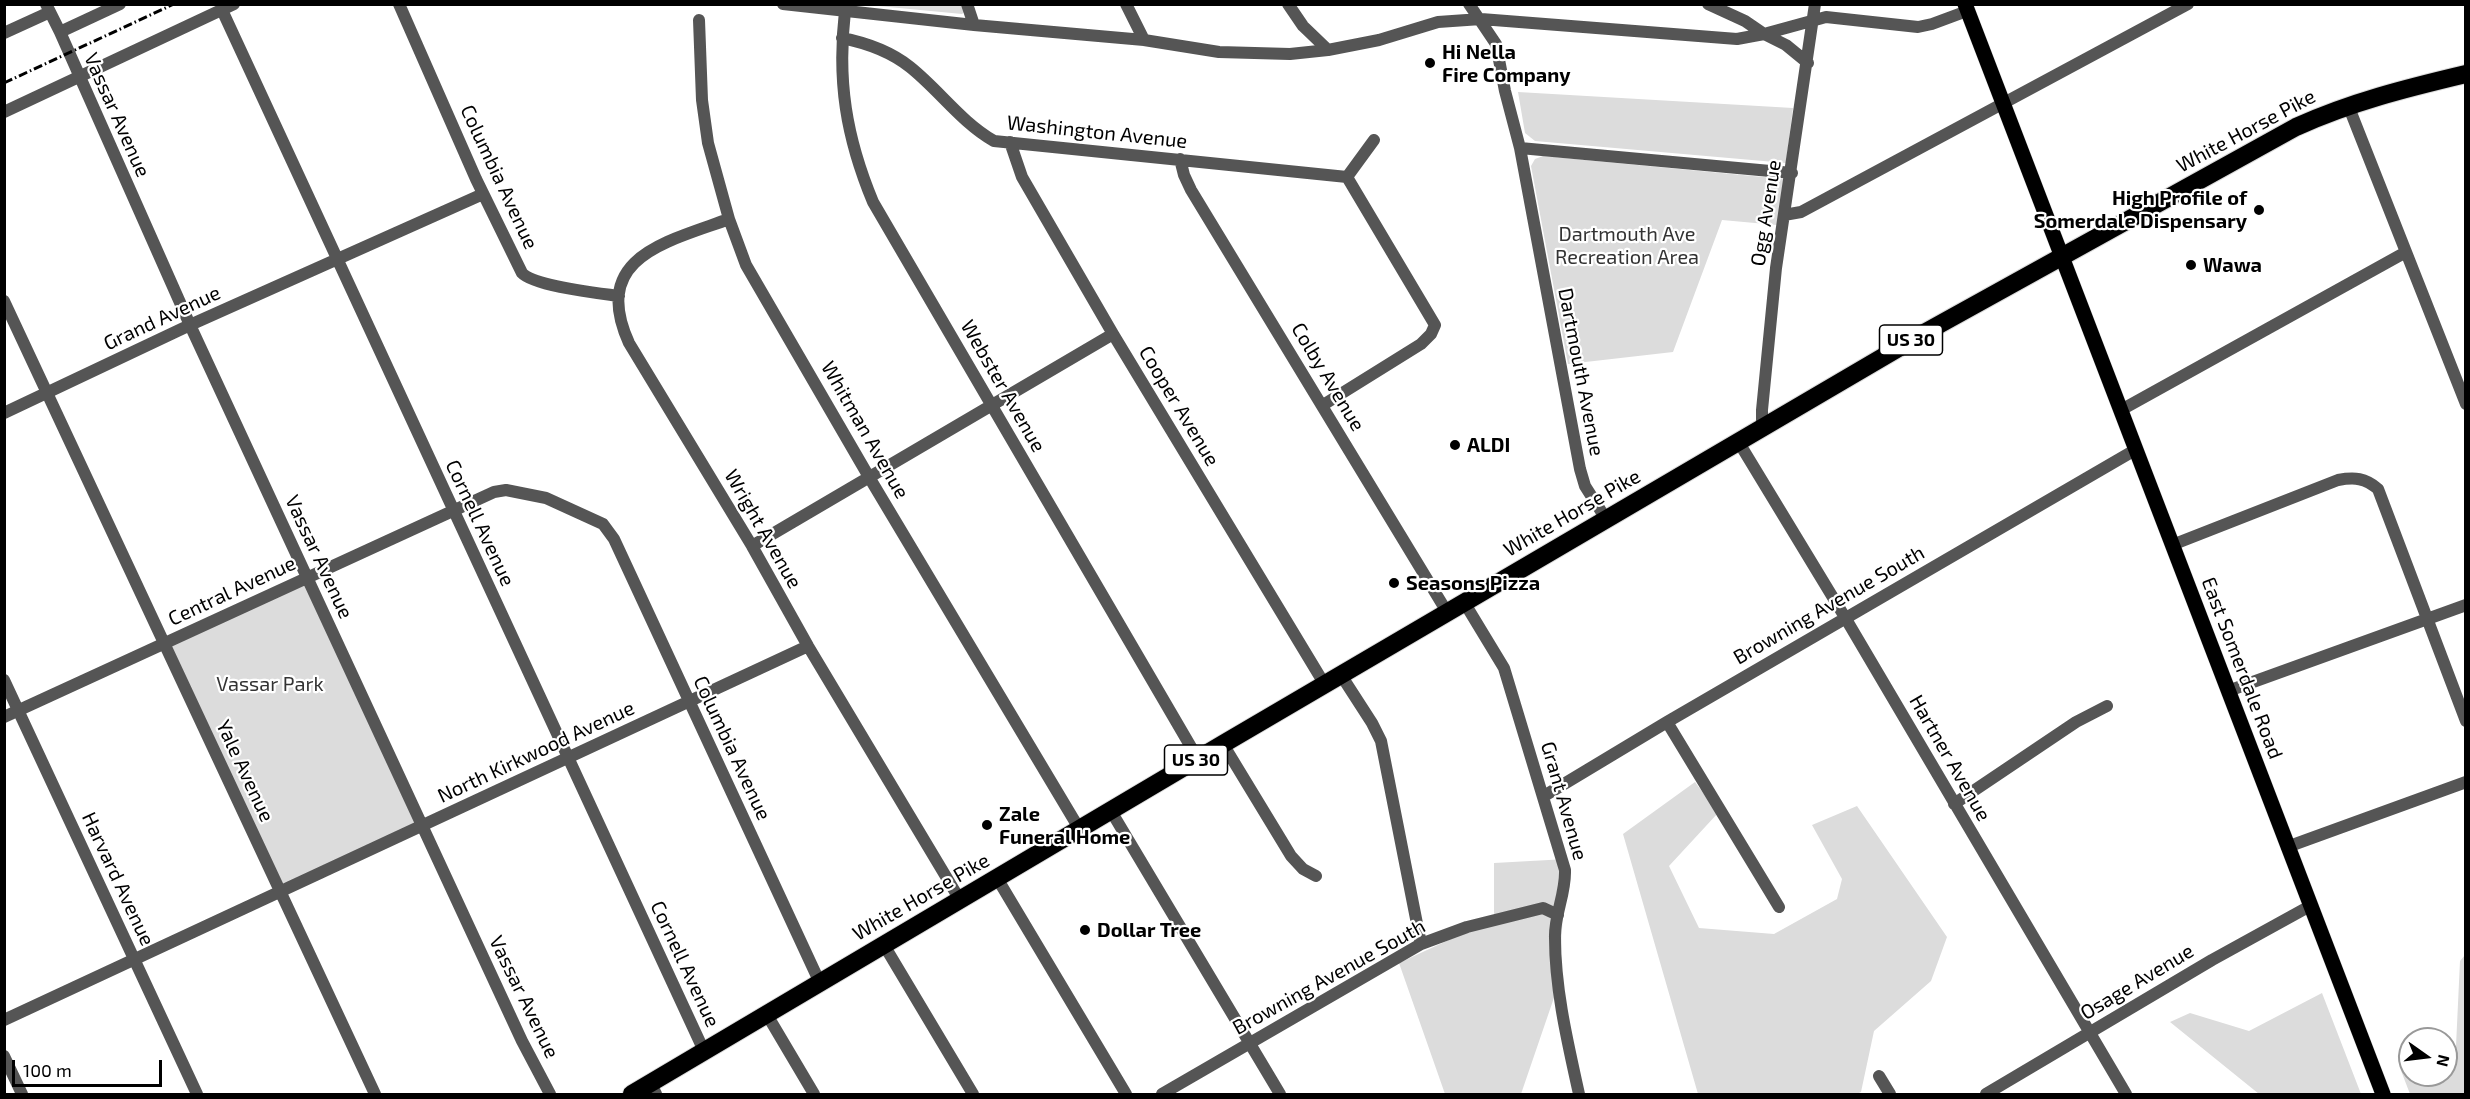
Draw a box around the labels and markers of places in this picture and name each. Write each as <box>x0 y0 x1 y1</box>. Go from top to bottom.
place label: Hi Nella Fire Company <box>1442 40 1571 87</box>
marker: Hi Nella Fire Company <box>1423 56 1437 70</box>
place label: High Profile of Somerdale Dispensary <box>2034 186 2247 233</box>
marker: High Profile of Somerdale Dispensary <box>2252 203 2266 217</box>
place label: Wawa <box>2203 253 2262 277</box>
marker: Wawa <box>2184 258 2198 272</box>
place label: ALDI <box>1467 433 1510 457</box>
marker: ALDI <box>1448 438 1462 452</box>
place label: Seasons Pizza <box>1406 571 1540 595</box>
marker: Seasons Pizza <box>1387 576 1401 590</box>
place label: Zale Funeral Home <box>999 802 1130 849</box>
marker: Zale Funeral Home <box>980 818 994 832</box>
place label: Dollar Tree <box>1097 918 1201 942</box>
marker: Dollar Tree <box>1078 923 1092 937</box>

